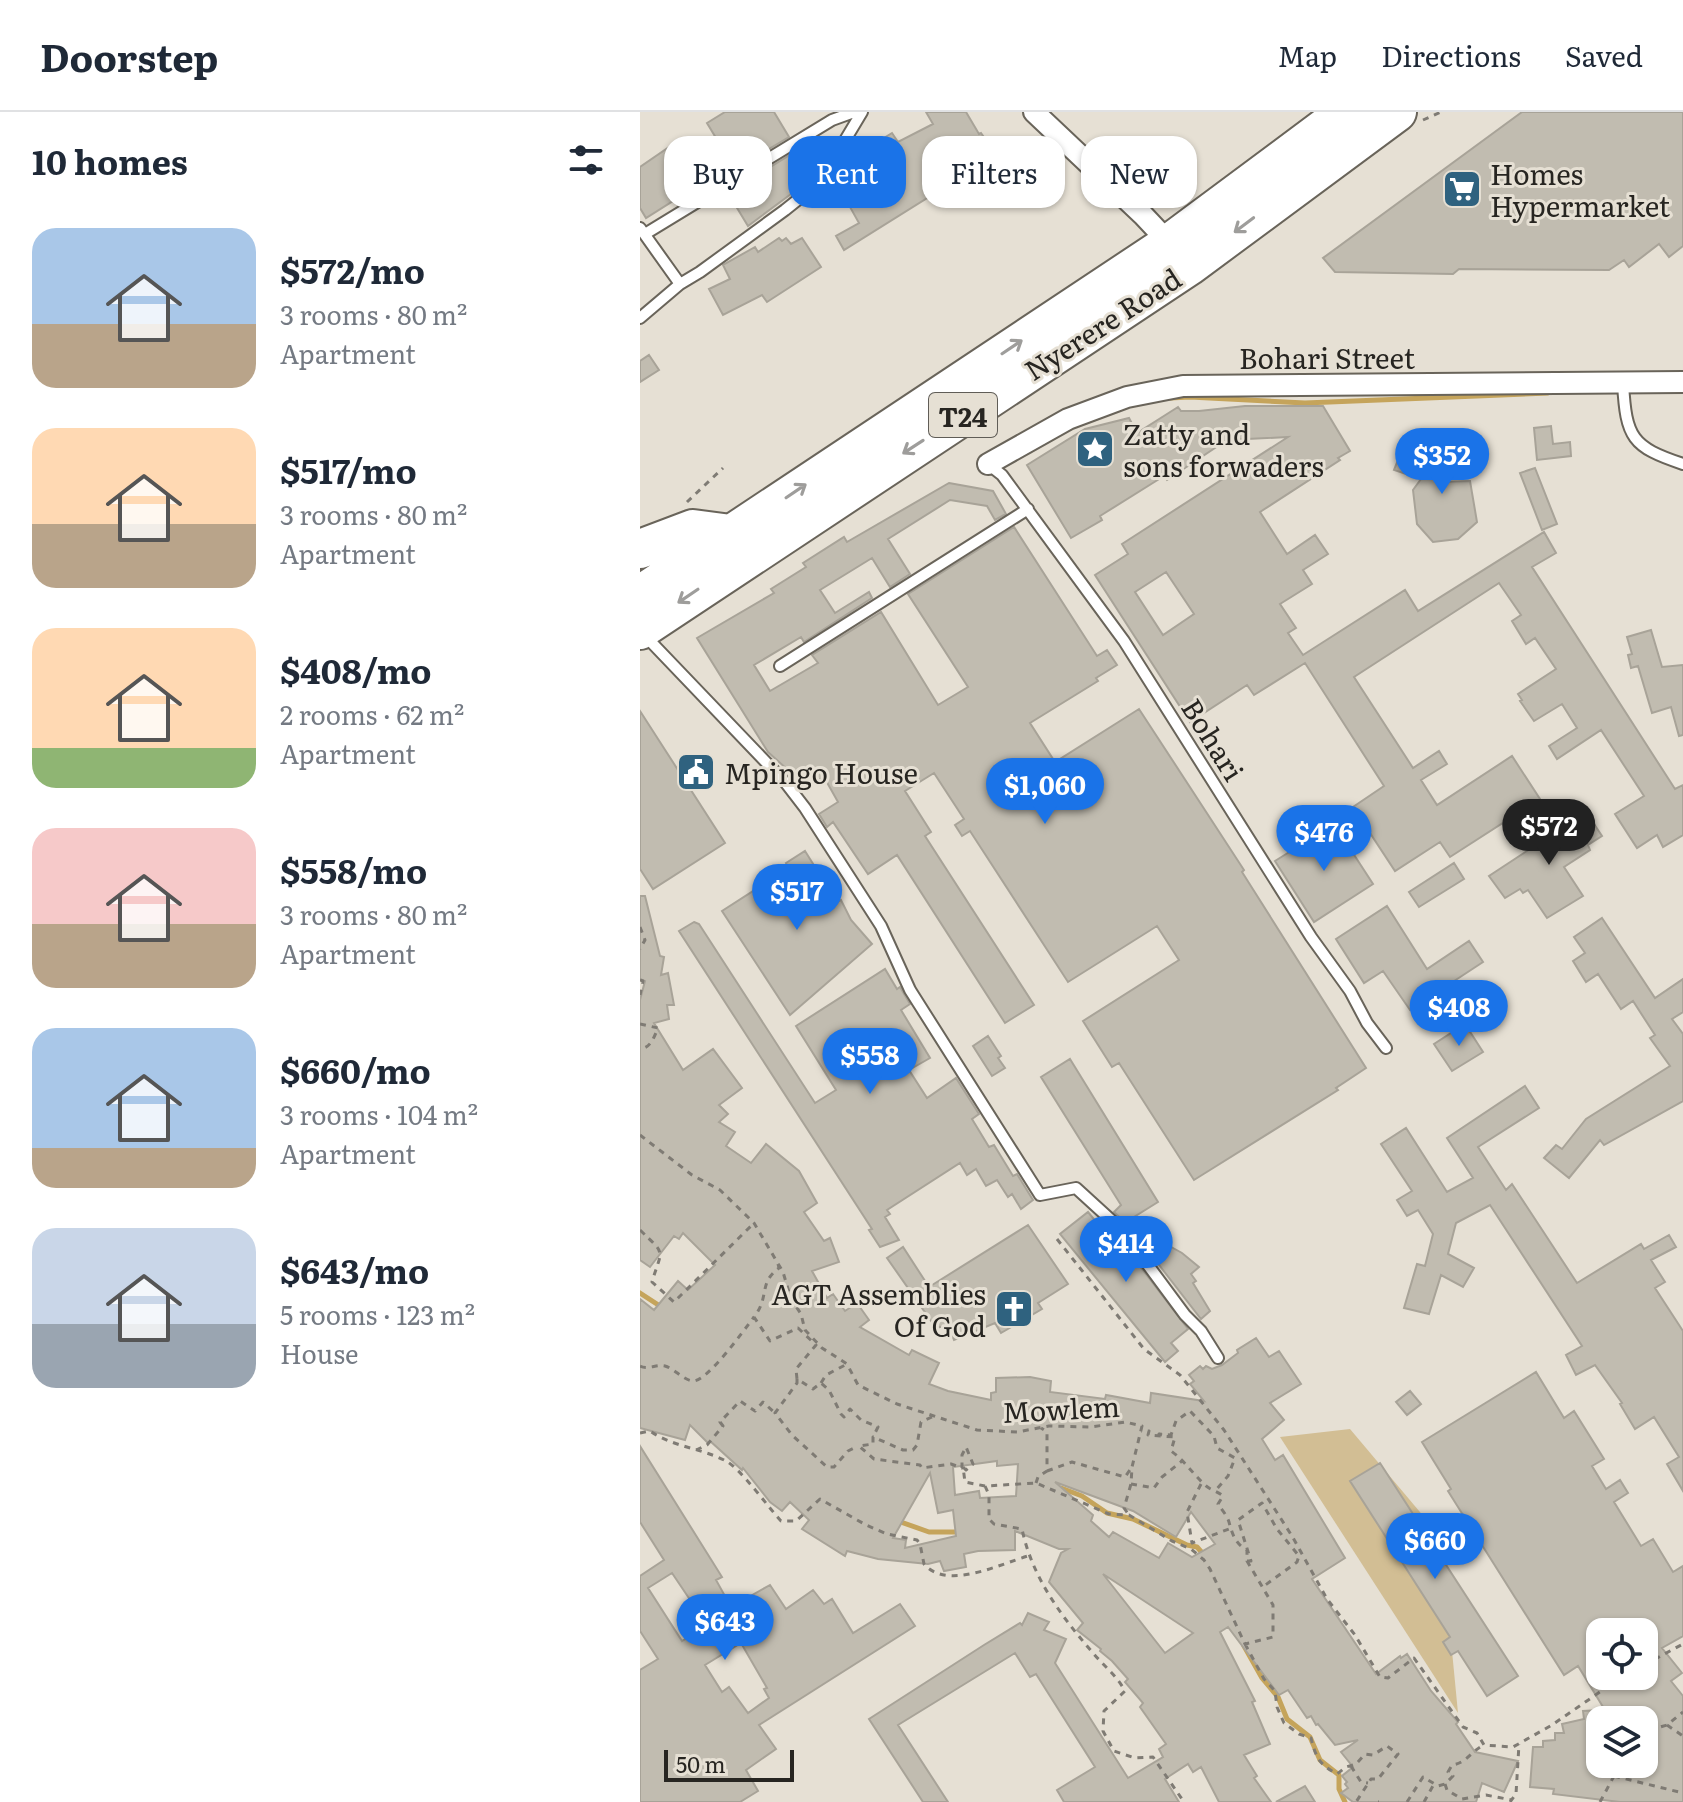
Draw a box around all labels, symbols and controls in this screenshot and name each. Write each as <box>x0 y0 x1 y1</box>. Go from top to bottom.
text: Doorstep <box>40 27 218 84</box>
text: Map <box>1278 34 1337 76</box>
text: Directions <box>1381 34 1521 76</box>
text: Saved <box>1565 34 1643 76</box>
text: 10 homes <box>32 135 188 185</box>
chip: Buy <box>664 136 772 208</box>
chip: Rent <box>788 136 906 208</box>
chip: Filters <box>922 136 1065 208</box>
chip: New <box>1081 136 1197 208</box>
icon: filters <box>564 138 608 182</box>
place label: Homes Hypermarket <box>1490 152 1671 226</box>
supermarket icon: Homes Hypermarket <box>1441 168 1483 210</box>
one-way arrow <box>1234 217 1256 233</box>
text: $572/mo <box>280 244 425 294</box>
street label: Nyerere Road <box>1015 256 1189 390</box>
icon: home <box>96 260 192 356</box>
text: 3 rooms · 80 m² <box>280 294 467 333</box>
text: Apartment <box>280 333 416 372</box>
street label: Bohari Street <box>1239 336 1416 378</box>
one-way arrow <box>1000 339 1023 355</box>
road number: T24 <box>929 393 997 437</box>
place label: Zatty and sons forwaders <box>1123 412 1324 486</box>
place icon: Zatty and sons forwaders <box>1074 428 1116 470</box>
pin: $352 <box>1395 428 1489 496</box>
text: $352 <box>1413 434 1471 473</box>
one-way arrow <box>902 440 925 456</box>
text: $517/mo <box>280 444 417 494</box>
icon: home <box>96 460 192 556</box>
one-way arrow <box>784 483 806 500</box>
text: 3 rooms · 80 m² <box>280 494 467 533</box>
text: Apartment <box>280 533 416 572</box>
one-way arrow <box>678 588 700 605</box>
text: $408/mo <box>280 644 432 694</box>
icon: home <box>96 660 192 756</box>
street label: Bohari <box>1172 690 1256 788</box>
text: 2 rooms · 62 m² <box>280 694 464 733</box>
text: Apartment <box>280 733 416 772</box>
public building icon: Mpingo House <box>675 751 717 793</box>
place label: Mpingo House <box>724 751 918 793</box>
pin: $1,060 <box>980 758 1110 826</box>
text: $1,060 <box>1004 764 1086 803</box>
pin: $572 <box>1502 799 1596 867</box>
pin: $476 <box>1277 805 1371 873</box>
text: $572 <box>1520 805 1578 844</box>
text: $476 <box>1294 811 1354 850</box>
text: $558/mo <box>280 844 427 894</box>
icon: home <box>96 860 192 956</box>
pin: $517 <box>750 864 844 932</box>
text: $517 <box>770 870 824 909</box>
text: 3 rooms · 80 m² <box>280 894 467 933</box>
text: Apartment <box>280 933 416 972</box>
pin: $408 <box>1412 980 1506 1048</box>
text: $408 <box>1428 986 1490 1025</box>
pin: $558 <box>823 1028 917 1096</box>
text: $558 <box>840 1034 900 1073</box>
text: $660/mo <box>280 1044 431 1094</box>
icon: home <box>96 1060 192 1156</box>
text: 3 rooms · 104 m² <box>280 1094 478 1133</box>
text: Apartment <box>280 1133 416 1172</box>
pin: $414 <box>1079 1216 1173 1284</box>
text: $414 <box>1098 1222 1154 1261</box>
text: $643/mo <box>280 1244 429 1294</box>
icon: home <box>96 1260 192 1356</box>
place label: AGT Assemblies Of God <box>771 1272 986 1346</box>
church icon: AGT Assemblies Of God <box>993 1288 1035 1330</box>
text: 5 rooms · 123 m² <box>280 1294 475 1333</box>
text: House <box>280 1333 358 1372</box>
street label: Mowlem <box>1001 1384 1121 1432</box>
pin: $660 <box>1388 1513 1482 1581</box>
text: $660 <box>1404 1519 1466 1558</box>
pin: $643 <box>678 1594 772 1662</box>
text: $643 <box>695 1600 755 1639</box>
map controls <box>1586 1618 1658 1778</box>
button: locate <box>1586 1618 1658 1690</box>
button: layers <box>1586 1706 1658 1778</box>
scale bar <box>664 1746 794 1782</box>
text: 50 m <box>676 1747 726 1780</box>

